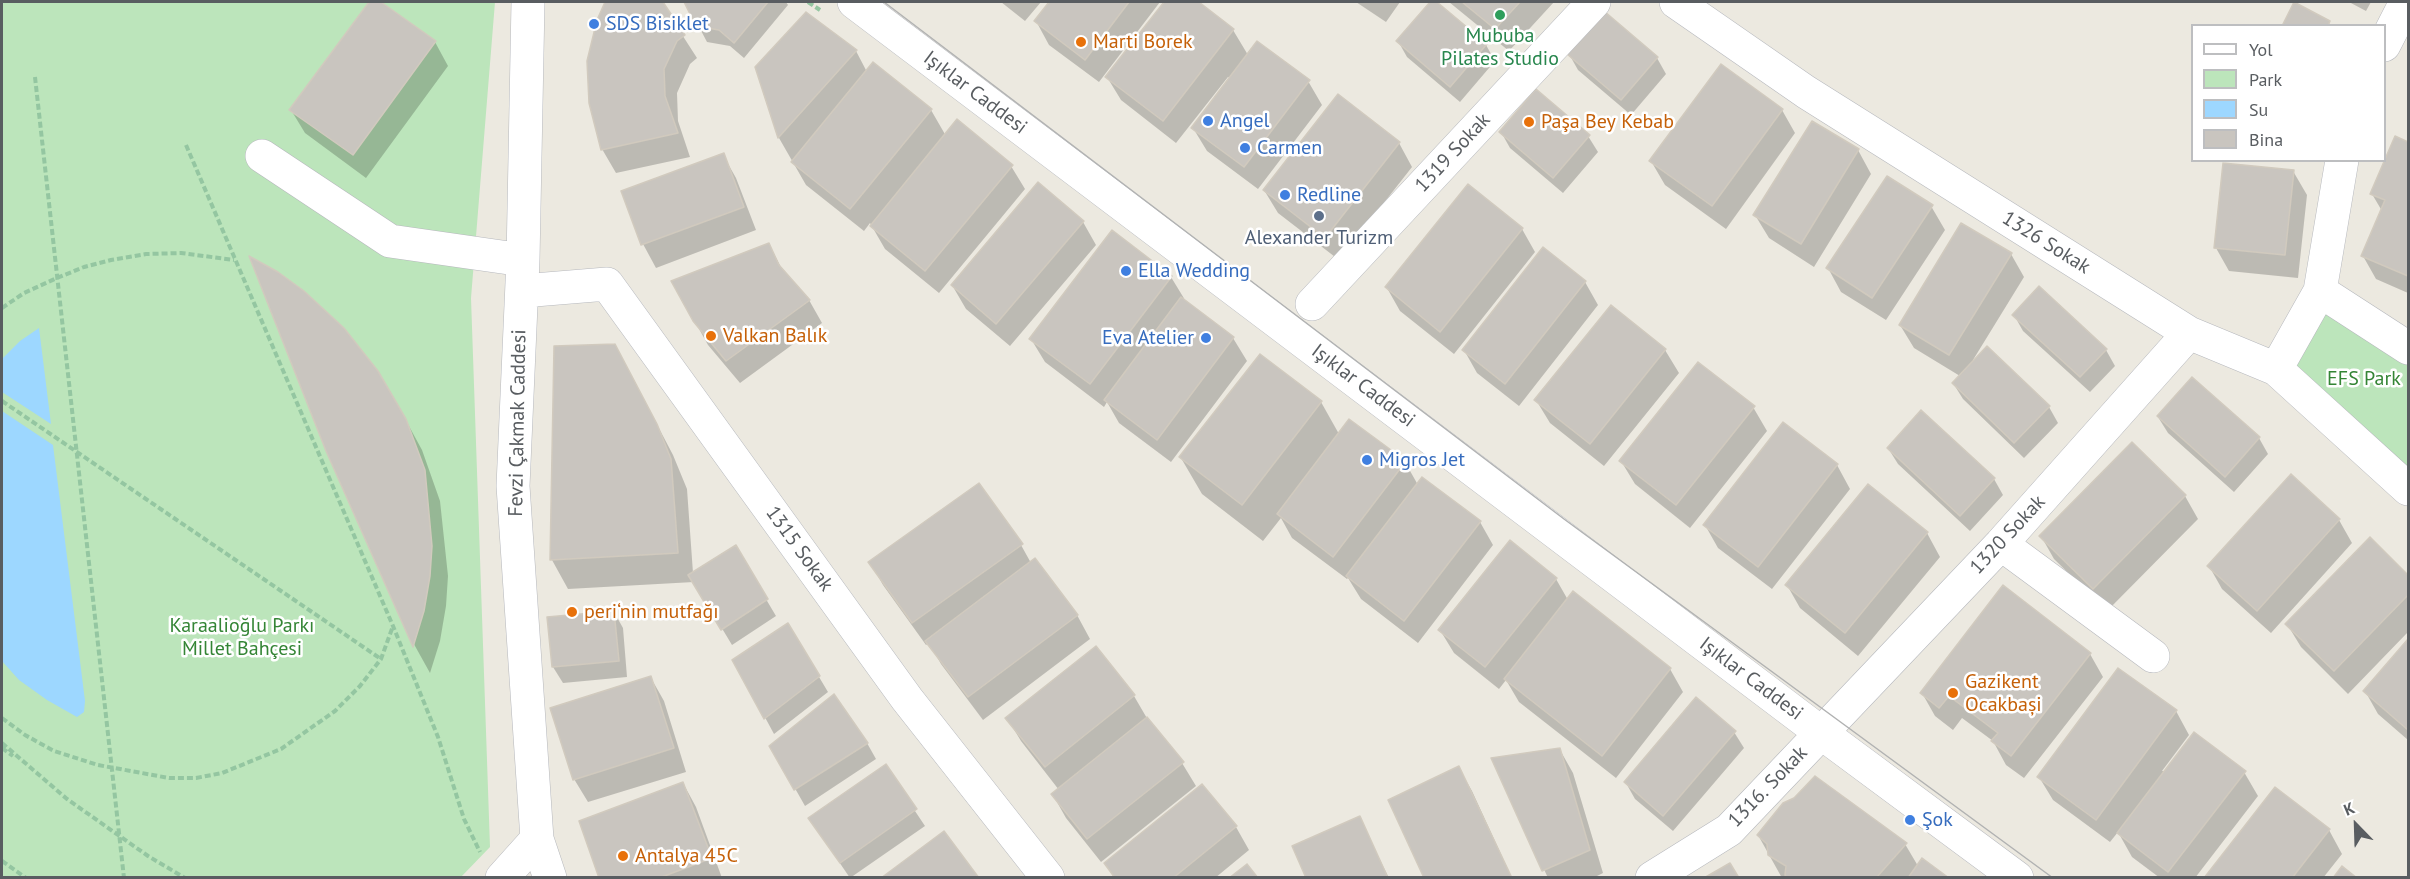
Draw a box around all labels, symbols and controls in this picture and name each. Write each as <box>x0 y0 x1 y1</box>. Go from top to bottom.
marker: Mububa Pilates Studio <box>1493 8 1507 22</box>
place label: SDS Bisiklet <box>606 12 709 36</box>
marker: SDS Bisiklet <box>587 17 601 31</box>
place label: Mububa Pilates Studio <box>1441 24 1559 71</box>
legend <box>2191 24 2386 162</box>
place label: Marti Borek <box>1093 30 1193 54</box>
marker: Marti Borek <box>1074 35 1088 49</box>
text: Yol <box>2249 38 2272 61</box>
street label: Işıklar Caddesi <box>918 46 1032 140</box>
text: Park <box>2249 68 2282 91</box>
text: Su <box>2249 98 2268 121</box>
street label: 1319 Sokak <box>1410 108 1496 198</box>
place label: Angel <box>1220 109 1269 133</box>
place label: Paşa Bey Kebab <box>1541 110 1674 134</box>
marker: Angel <box>1201 114 1215 128</box>
marker: Paşa Bey Kebab <box>1522 115 1536 129</box>
text: Bina <box>2249 128 2283 151</box>
place label: Carmen <box>1257 136 1322 160</box>
marker: Carmen <box>1238 141 1252 155</box>
place label: Redline <box>1297 183 1361 207</box>
marker: Redline <box>1278 188 1292 202</box>
street label: 1326 Sokak <box>1998 206 2094 280</box>
marker: Alexander Turizm <box>1312 209 1326 223</box>
place label: Alexander Turizm <box>1245 226 1393 250</box>
place label: Ella Wedding <box>1138 259 1250 283</box>
marker: Ella Wedding <box>1119 264 1133 278</box>
place label: Valkan Balık <box>723 324 827 348</box>
place label: Eva Atelier <box>1102 326 1194 350</box>
street label: Fevzi Çakmak Caddesi <box>504 329 532 517</box>
marker: Valkan Balık <box>704 329 718 343</box>
marker: Eva Atelier <box>1199 331 1213 345</box>
street label: Işıklar Caddesi <box>1306 339 1420 433</box>
park label: EFS Park <box>2327 367 2401 391</box>
place label: Migros Jet <box>1379 448 1465 472</box>
marker: Migros Jet <box>1360 453 1374 467</box>
street label: 1320 Sokak <box>1965 490 2051 580</box>
street label: 1315 Sokak <box>760 502 838 596</box>
place label: peri‘nin mutfağı <box>584 600 719 624</box>
marker: peri‘nin mutfağı <box>565 605 579 619</box>
park label: Karaalioğlu Parkı Millet Bahçesi <box>170 614 314 661</box>
street label: Işıklar Caddesi <box>1694 632 1808 726</box>
place label: Gazikent Ocakbași <box>1965 670 2042 717</box>
marker: Gazikent Ocakbași <box>1946 686 1960 700</box>
street label: 1316. Sokak <box>1723 741 1813 833</box>
north arrow <box>2326 795 2386 855</box>
text: K <box>2340 797 2357 820</box>
place label: Şok <box>1922 808 1953 832</box>
marker: Şok <box>1903 813 1917 827</box>
place label: Antalya 45C <box>635 844 738 868</box>
marker: Antalya 45C <box>616 849 630 863</box>

